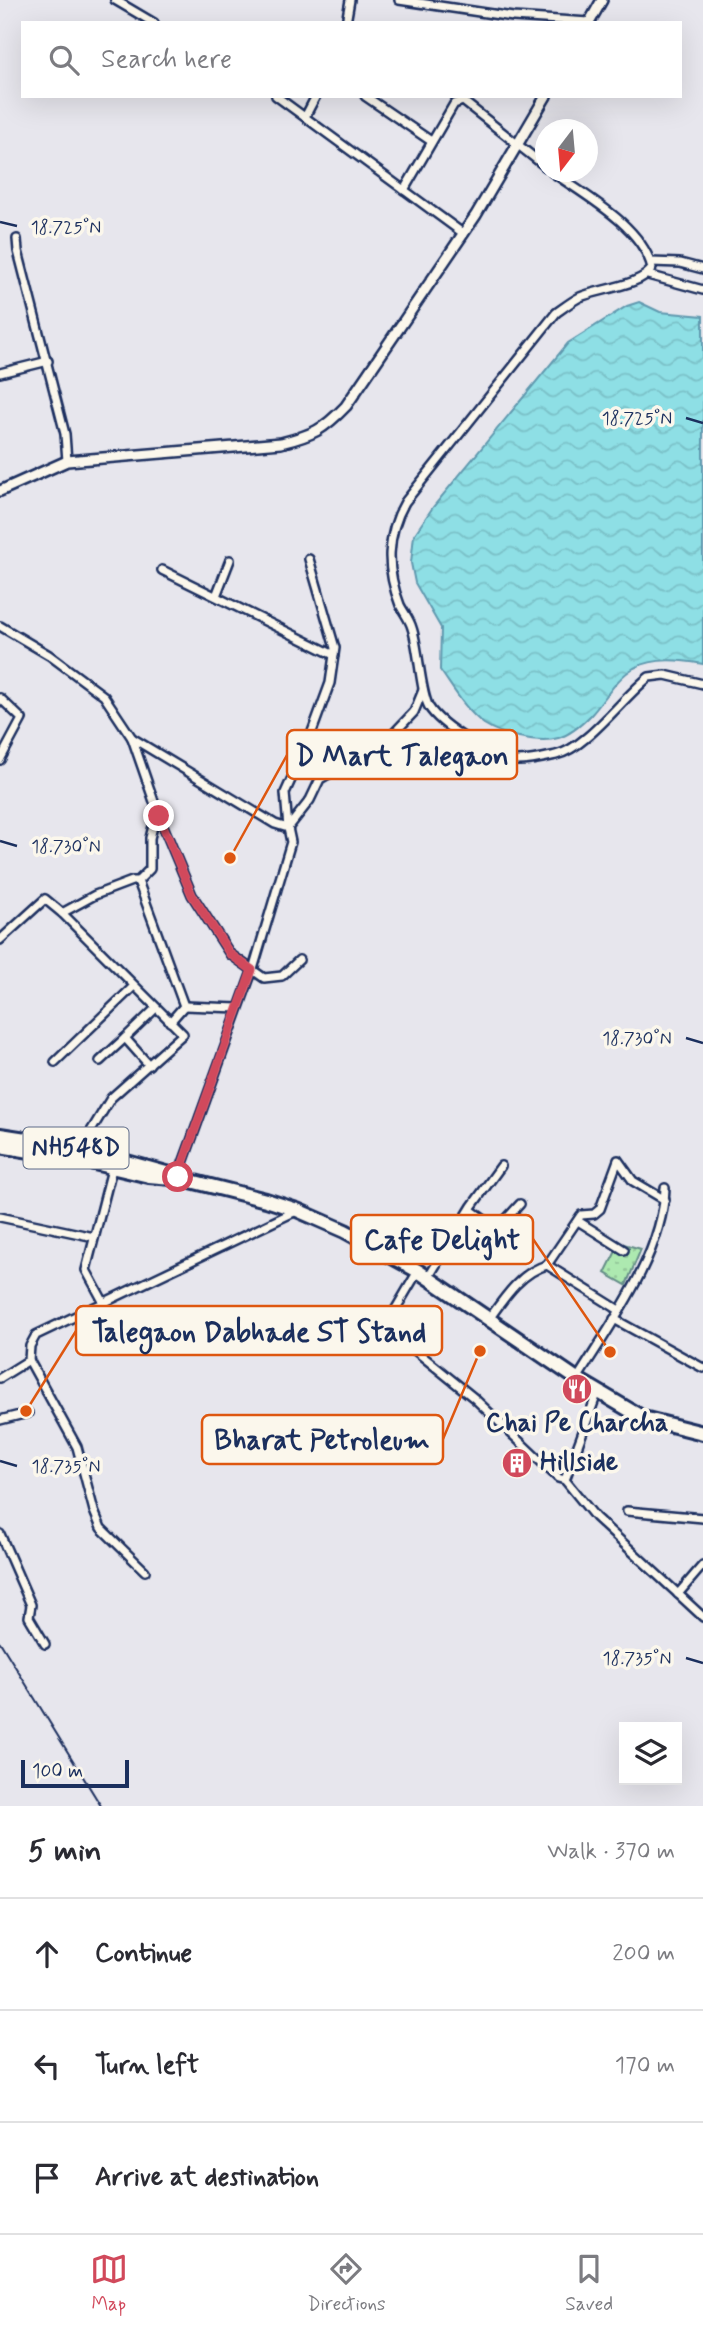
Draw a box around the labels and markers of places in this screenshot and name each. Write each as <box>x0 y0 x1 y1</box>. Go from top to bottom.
callout: D Mart Talegaon <box>287 730 517 779</box>
callout: Cafe Delight <box>351 1215 533 1264</box>
callout: Talegaon Dabhade ST Stand <box>76 1306 442 1355</box>
restaurant icon: Chai Pe Charcha <box>560 1372 594 1406</box>
place label: Chai Pe Charcha <box>486 1407 668 1441</box>
callout: Bharat Petroleum <box>202 1415 443 1464</box>
building icon: Hillside <box>500 1446 534 1480</box>
place label: Hillside <box>540 1446 618 1480</box>

